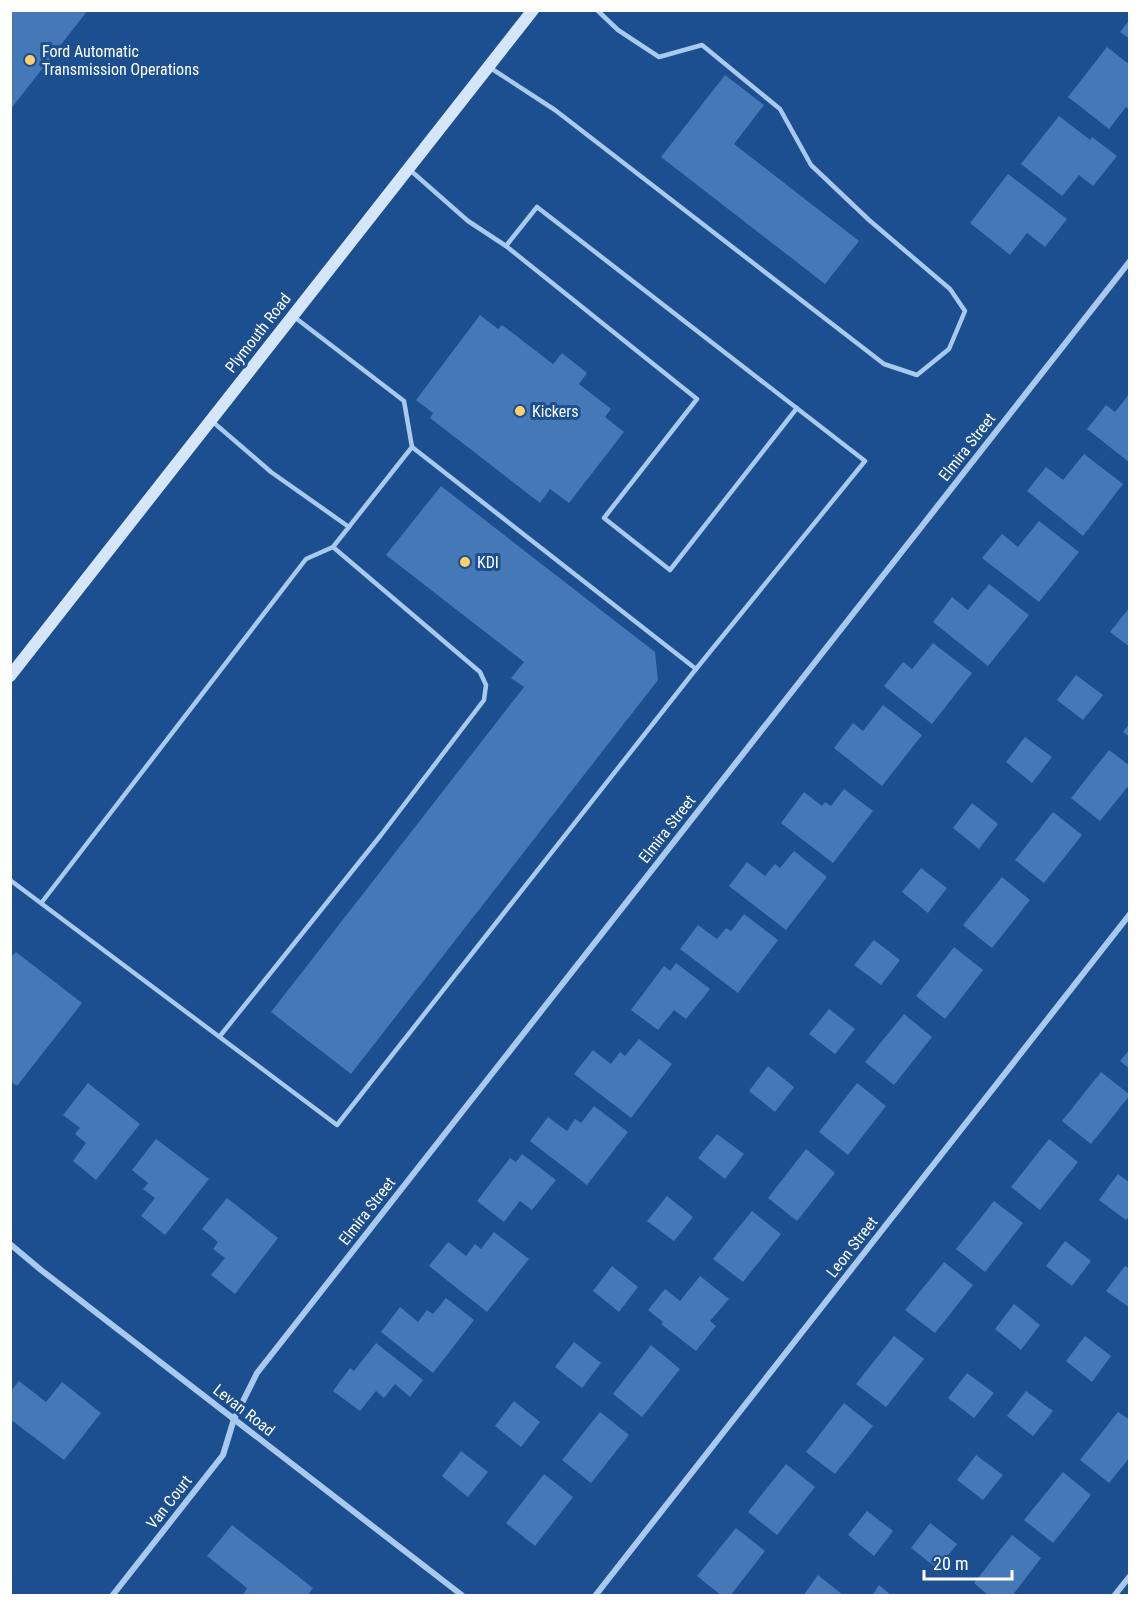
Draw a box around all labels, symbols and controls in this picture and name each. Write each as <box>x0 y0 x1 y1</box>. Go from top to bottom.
place label: Ford Automatic Transmission Operations <box>42 42 199 79</box>
marker: Ford Automatic Transmission Operations <box>23 53 37 67</box>
street label: Plymouth Road <box>221 290 295 376</box>
place label: Kickers <box>532 402 579 421</box>
marker: Kickers <box>513 404 527 418</box>
street label: Elmira Street <box>935 409 1000 485</box>
place label: KDI <box>477 553 499 572</box>
marker: KDI <box>458 555 472 569</box>
street label: Elmira Street <box>635 791 700 867</box>
street label: Elmira Street <box>335 1173 400 1249</box>
street label: Leon Street <box>822 1213 882 1281</box>
street label: Levan Road <box>209 1380 279 1440</box>
street label: Van Court <box>142 1471 196 1532</box>
scale bar <box>924 1543 1012 1581</box>
text: 20 m <box>933 1553 968 1574</box>

